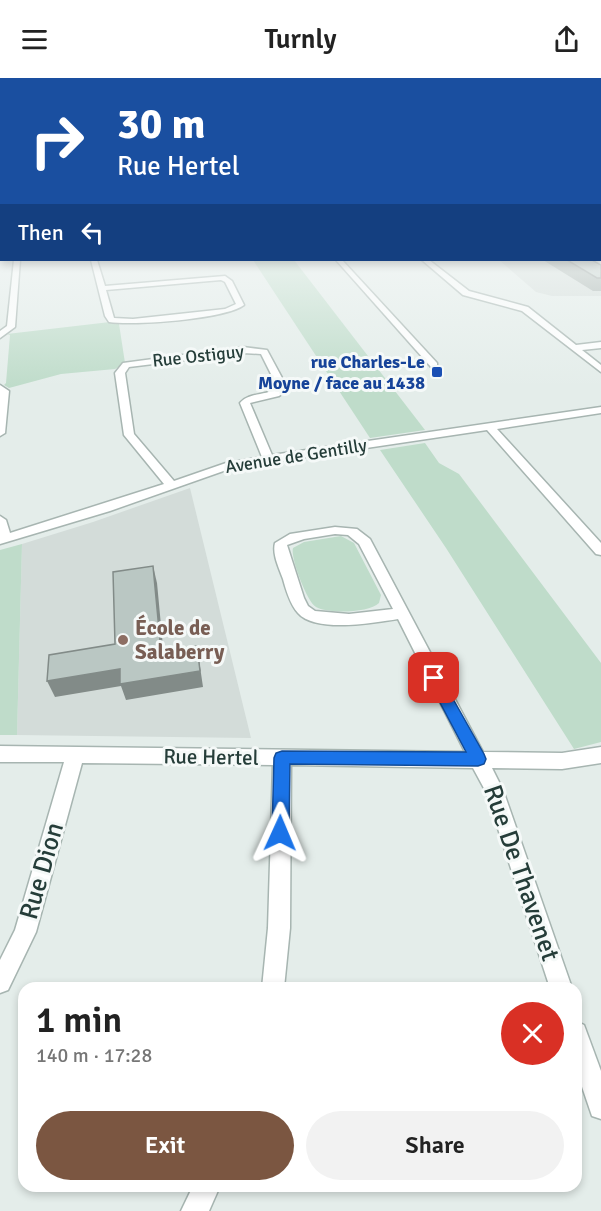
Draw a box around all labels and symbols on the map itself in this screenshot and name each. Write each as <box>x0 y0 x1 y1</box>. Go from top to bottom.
street label: Rue Ostiguy <box>151 340 245 372</box>
place label: rue Charles-Le Moyne / face au 1438 <box>258 351 425 394</box>
marker: rue Charles-Le Moyne / face au 1438 <box>430 365 444 379</box>
street label: Avenue de Gentilly <box>224 434 369 478</box>
place label: École de Salaberry <box>135 614 225 665</box>
marker: École de Salaberry <box>116 633 130 647</box>
pin <box>408 652 459 703</box>
street label: Rue Hertel <box>163 743 259 771</box>
street label: Rue De Thavenet <box>476 781 566 965</box>
position arrow <box>248 801 312 865</box>
street label: Rue Dion <box>13 819 71 923</box>

